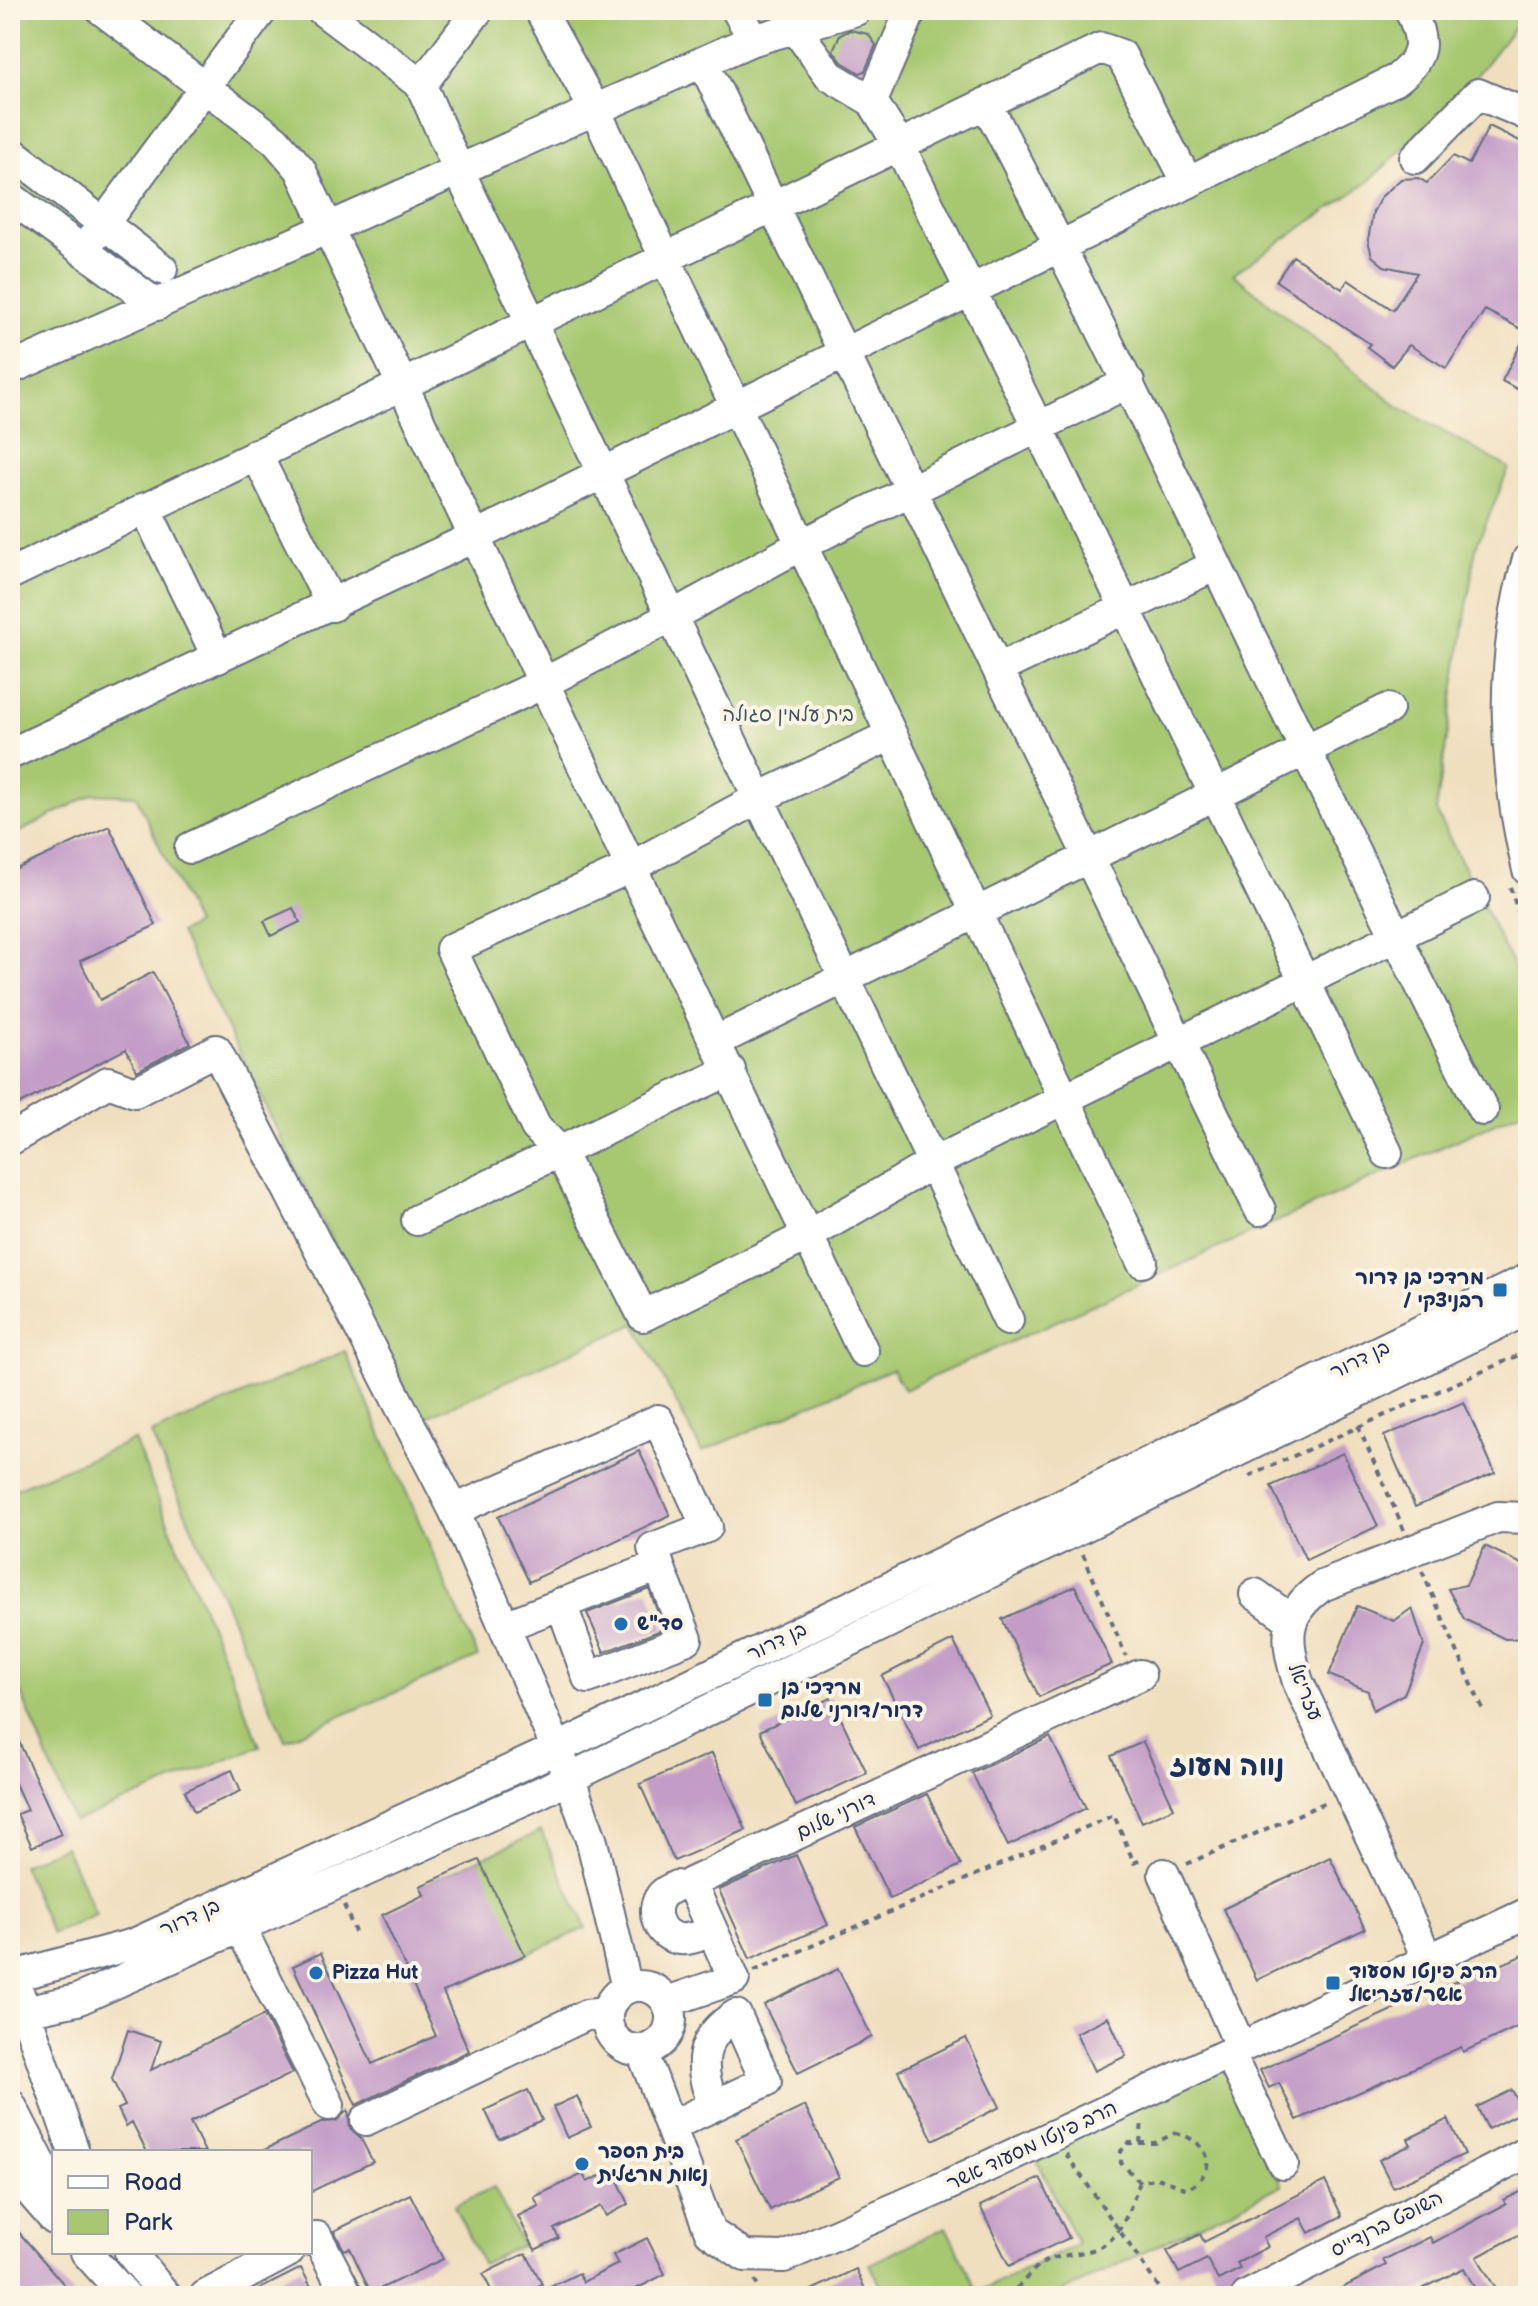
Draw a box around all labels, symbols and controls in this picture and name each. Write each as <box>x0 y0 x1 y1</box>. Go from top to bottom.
park label: בית עלמין סגולה <box>722 703 854 727</box>
place label: מרדכי בן דרור / רבניצקי <box>1355 1266 1484 1313</box>
marker: מרדכי בן דרור / רבניצקי <box>1491 1281 1509 1299</box>
street label: בן דרור <box>1326 1335 1394 1385</box>
place label: סד"ש <box>637 1612 683 1636</box>
marker: סד"ש <box>612 1615 630 1633</box>
street label: בן דרור <box>743 1617 811 1667</box>
street label: עזריאל <box>1283 1660 1327 1724</box>
place label: מרדכי בן דרור/דורני שלום <box>781 1676 923 1723</box>
marker: מרדכי בן דרור/דורני שלום <box>756 1691 774 1709</box>
district label: נווה מעוז <box>1170 1750 1284 1783</box>
street label: דורני שלום <box>792 1787 880 1845</box>
street label: בן דרור <box>156 1894 224 1942</box>
place label: הרב פינטו מסעוד אשר/עזריאל <box>1349 1960 1498 2007</box>
place label: Pizza Hut <box>332 1961 418 1985</box>
marker: Pizza Hut <box>307 1964 325 1982</box>
marker: הרב פינטו מסעוד אשר/עזריאל <box>1324 1974 1342 1992</box>
street label: הרב פינטו מסעוד אשר <box>943 2096 1121 2196</box>
place label: בית הספר נאות מרגלית <box>596 2140 708 2187</box>
legend <box>52 2150 312 2254</box>
marker: בית הספר נאות מרגלית <box>573 2155 591 2173</box>
text: Road <box>124 2168 182 2197</box>
street label: השופט ברנדייס <box>1327 2185 1447 2263</box>
text: Park <box>124 2208 172 2237</box>

